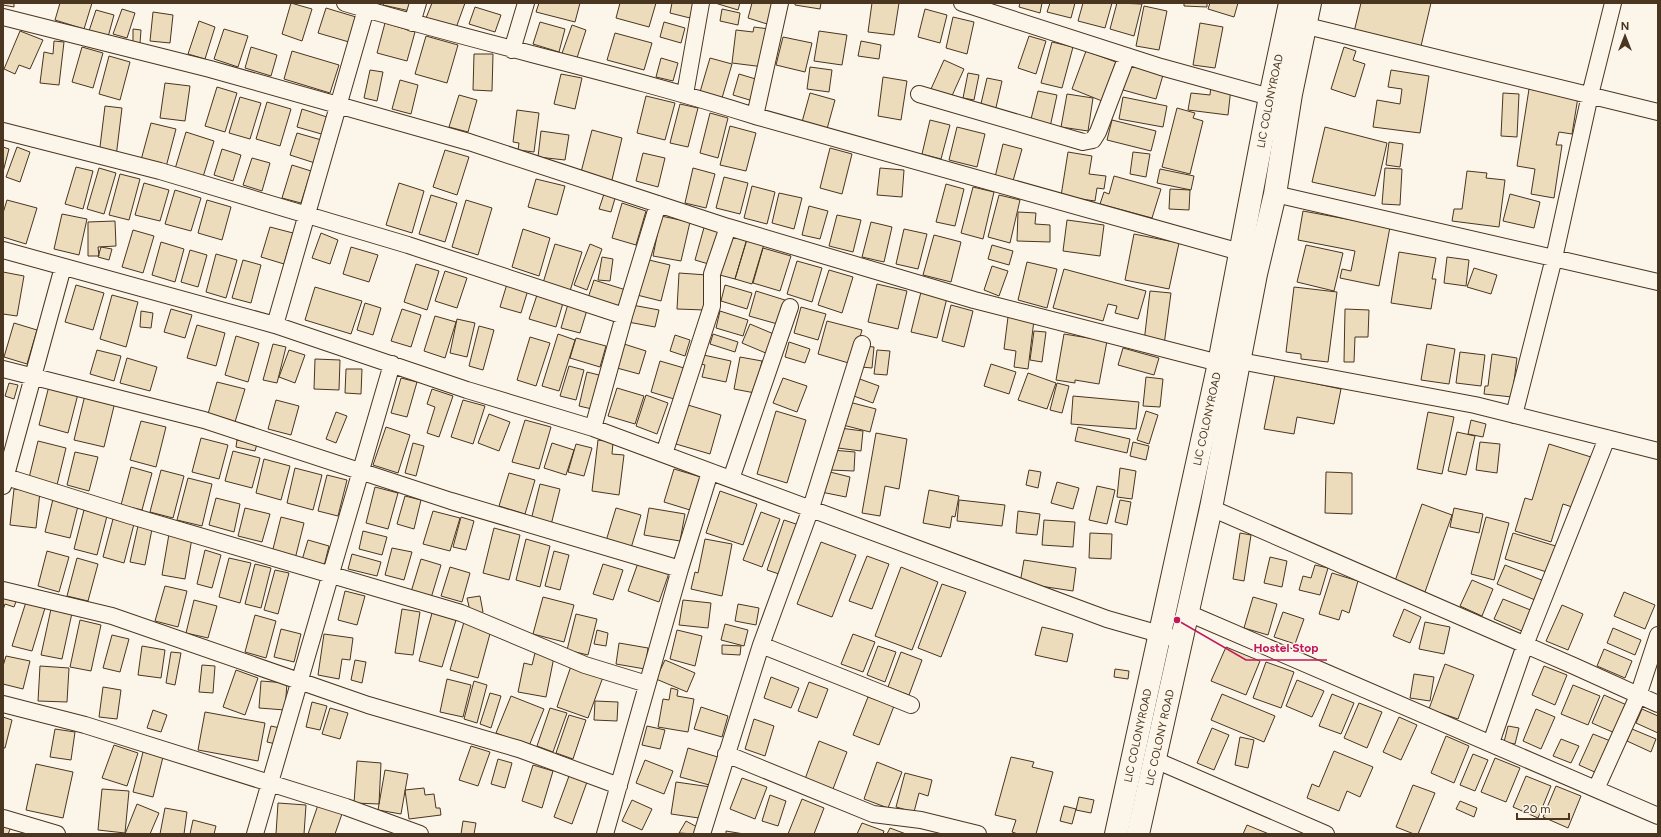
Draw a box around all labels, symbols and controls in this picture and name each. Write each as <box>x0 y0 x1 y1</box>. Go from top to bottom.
north arrow <box>1605 16 1645 56</box>
text: N <box>1621 20 1629 33</box>
street label: LIC COLONYROAD <box>1254 52 1286 149</box>
street label: LIC COLONYROAD <box>1190 370 1223 467</box>
callout: Hostel Stop <box>1246 636 1327 660</box>
text: Hostel Stop <box>1254 641 1318 655</box>
street label: LIC COLONYROAD <box>1121 687 1154 783</box>
street label: LIC COLONY ROAD <box>1143 688 1177 787</box>
scale bar <box>1517 795 1569 821</box>
text: 20 m <box>1523 802 1551 816</box>

